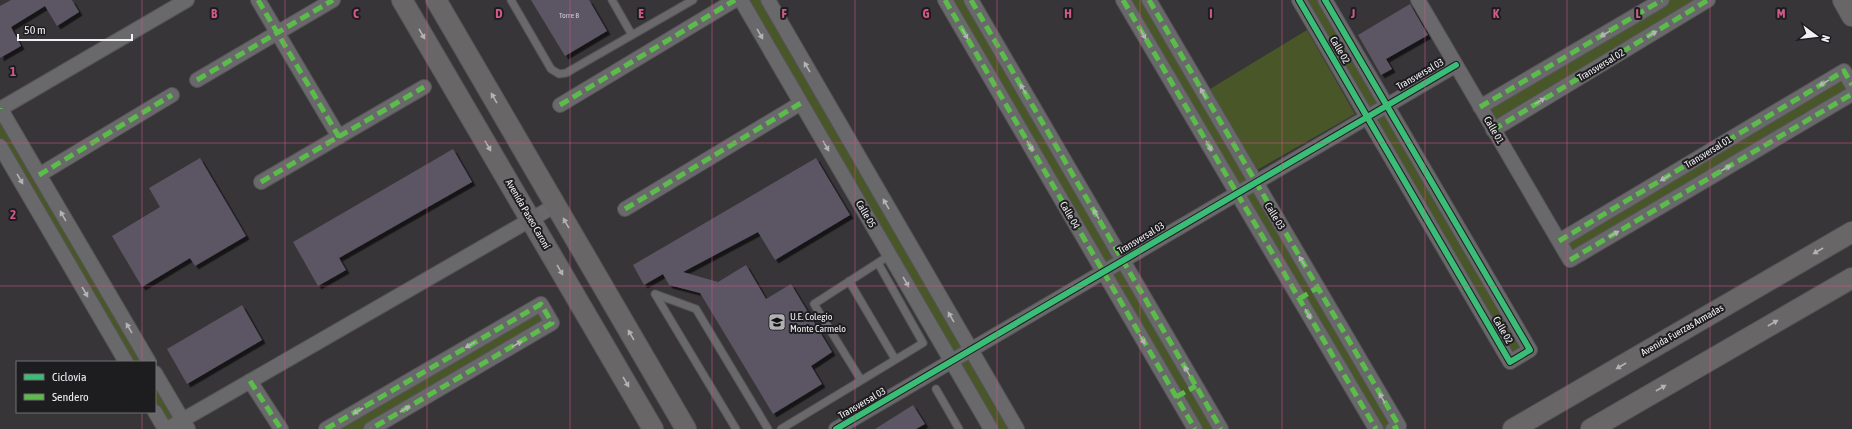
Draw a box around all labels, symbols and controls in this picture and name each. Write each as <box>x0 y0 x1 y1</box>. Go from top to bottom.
text: B <box>211 6 218 21</box>
text: C <box>353 6 359 21</box>
text: D <box>495 6 503 21</box>
text: E <box>638 6 644 21</box>
text: F <box>781 6 787 21</box>
text: G <box>923 6 930 21</box>
text: H <box>1064 6 1072 21</box>
text: I <box>1209 6 1213 21</box>
text: J <box>1350 6 1355 21</box>
text: K <box>1493 6 1500 21</box>
text: L <box>1635 6 1641 21</box>
text: M <box>1777 6 1786 21</box>
house number: Torre B <box>559 11 579 20</box>
scale bar <box>18 16 132 42</box>
north arrow <box>1796 16 1836 56</box>
text: 50 m <box>24 23 46 37</box>
one-way arrow <box>418 28 425 40</box>
one-way arrow <box>757 28 764 40</box>
one-way arrow <box>961 28 968 40</box>
one-way arrow <box>1140 28 1147 40</box>
one-way arrow <box>1600 30 1610 38</box>
one-way arrow <box>1646 31 1658 38</box>
street label: Calle 02 <box>1328 34 1352 66</box>
text: N <box>1819 34 1832 43</box>
street label: Transversal 02 <box>1576 47 1627 83</box>
street label: Transversal 03 <box>1394 56 1446 92</box>
one-way arrow <box>803 61 810 73</box>
text: 1 <box>10 64 16 79</box>
one-way arrow <box>1818 80 1830 87</box>
one-way arrow <box>1020 83 1027 95</box>
one-way arrow <box>1199 87 1206 98</box>
one-way arrow <box>490 92 497 104</box>
one-way arrow <box>1535 97 1545 105</box>
street label: Calle 01 <box>1482 114 1506 146</box>
street label: Transversal 01 <box>1683 134 1734 170</box>
one-way arrow <box>484 140 491 152</box>
one-way arrow <box>823 140 830 152</box>
one-way arrow <box>1027 140 1034 152</box>
one-way arrow <box>1205 141 1213 151</box>
one-way arrow <box>1720 165 1732 172</box>
one-way arrow <box>16 173 23 185</box>
one-way arrow <box>1659 175 1671 182</box>
street label: Avenida Paseo Caroní <box>504 177 553 251</box>
street label: Calle 05 <box>854 198 878 230</box>
one-way arrow <box>883 198 890 210</box>
street label: Calle 04 <box>1058 199 1082 231</box>
street label: Calle 03 <box>1263 200 1288 232</box>
text: 2 <box>10 207 16 222</box>
one-way arrow <box>1092 208 1099 219</box>
one-way arrow <box>60 210 67 222</box>
one-way arrow <box>562 217 569 229</box>
street label: Transversal 03 <box>1116 220 1167 256</box>
one-way arrow <box>1608 231 1620 238</box>
one-way arrow <box>1812 248 1824 255</box>
one-way arrow <box>1298 255 1305 267</box>
one-way arrow <box>557 264 564 276</box>
one-way arrow <box>902 277 910 287</box>
one-way arrow <box>81 286 88 298</box>
street label: Avenida Fuerzas Armadas <box>1639 302 1726 358</box>
one-way arrow <box>1304 309 1312 319</box>
place label: U.E. Colegio Monte Carmelo <box>790 311 846 334</box>
one-way arrow <box>948 311 955 323</box>
school or university icon: U.E. Colegio Monte Carmelo <box>767 312 787 332</box>
street label: Calle 02 <box>1491 314 1515 346</box>
one-way arrow <box>1767 319 1779 326</box>
one-way arrow <box>125 322 132 334</box>
one-way arrow <box>628 329 635 341</box>
one-way arrow <box>1139 333 1146 345</box>
one-way arrow <box>511 340 523 347</box>
one-way arrow <box>464 342 476 349</box>
legend <box>16 361 156 413</box>
one-way arrow <box>1615 363 1627 370</box>
one-way arrow <box>1184 365 1191 377</box>
text: Ciclovía <box>52 370 86 384</box>
one-way arrow <box>622 376 629 388</box>
street label: Transversal 03 <box>836 385 888 421</box>
one-way arrow <box>1655 385 1667 392</box>
text: Sendero <box>52 390 89 404</box>
one-way arrow <box>1378 392 1385 404</box>
one-way arrow <box>399 406 411 413</box>
one-way arrow <box>352 407 364 414</box>

